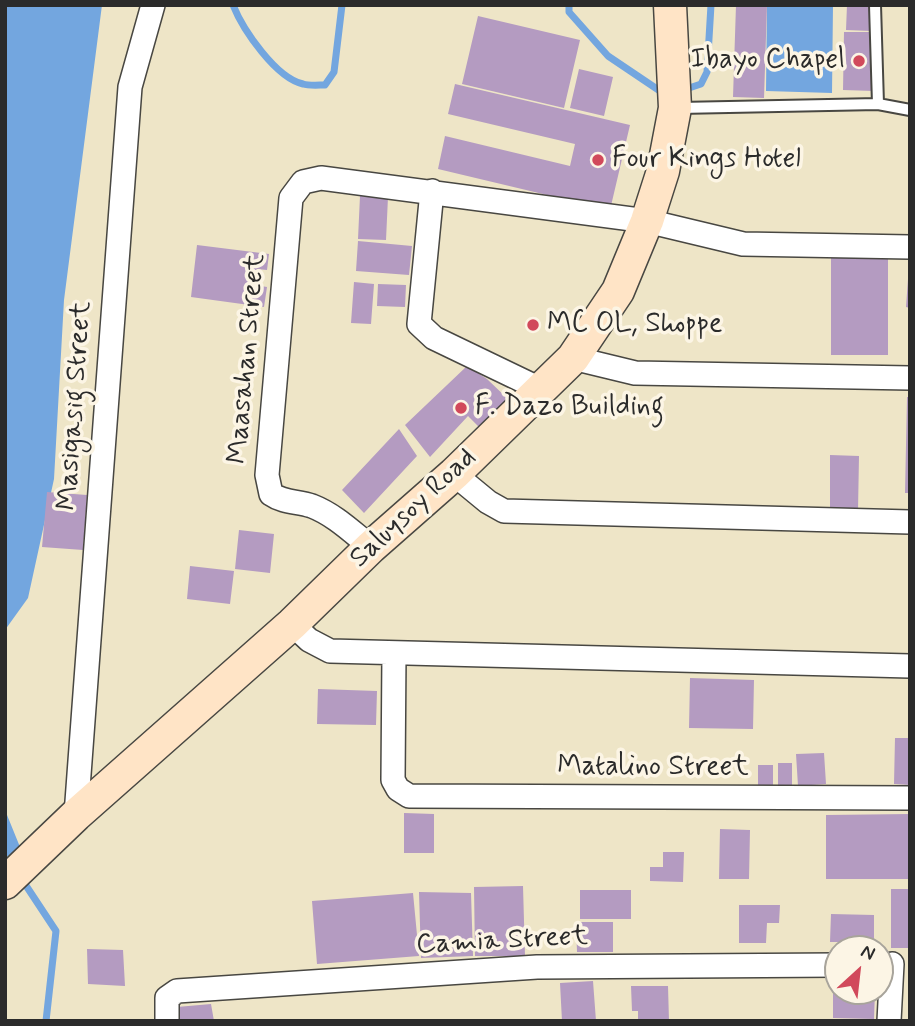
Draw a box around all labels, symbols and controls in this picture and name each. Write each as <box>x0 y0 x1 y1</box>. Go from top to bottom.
place label: Ibayo Chapel <box>691 44 845 78</box>
marker: Ibayo Chapel <box>851 53 867 69</box>
place label: Four Kings Hotel <box>612 143 801 177</box>
marker: Four Kings Hotel <box>590 152 606 168</box>
street label: Maasahan Street <box>222 253 274 465</box>
street label: Masigasig Street <box>52 300 100 512</box>
place label: MC OL, Shoppe <box>547 308 723 342</box>
marker: MC OL, Shoppe <box>525 317 541 333</box>
place label: F. Dazo Building <box>475 391 664 425</box>
marker: F. Dazo Building <box>453 400 469 416</box>
street label: Saluysoy Road <box>344 442 484 576</box>
street label: Matalino Street <box>557 751 749 785</box>
street label: Camia Street <box>415 921 589 963</box>
north arrow <box>824 935 894 1005</box>
text: N <box>857 939 879 967</box>

